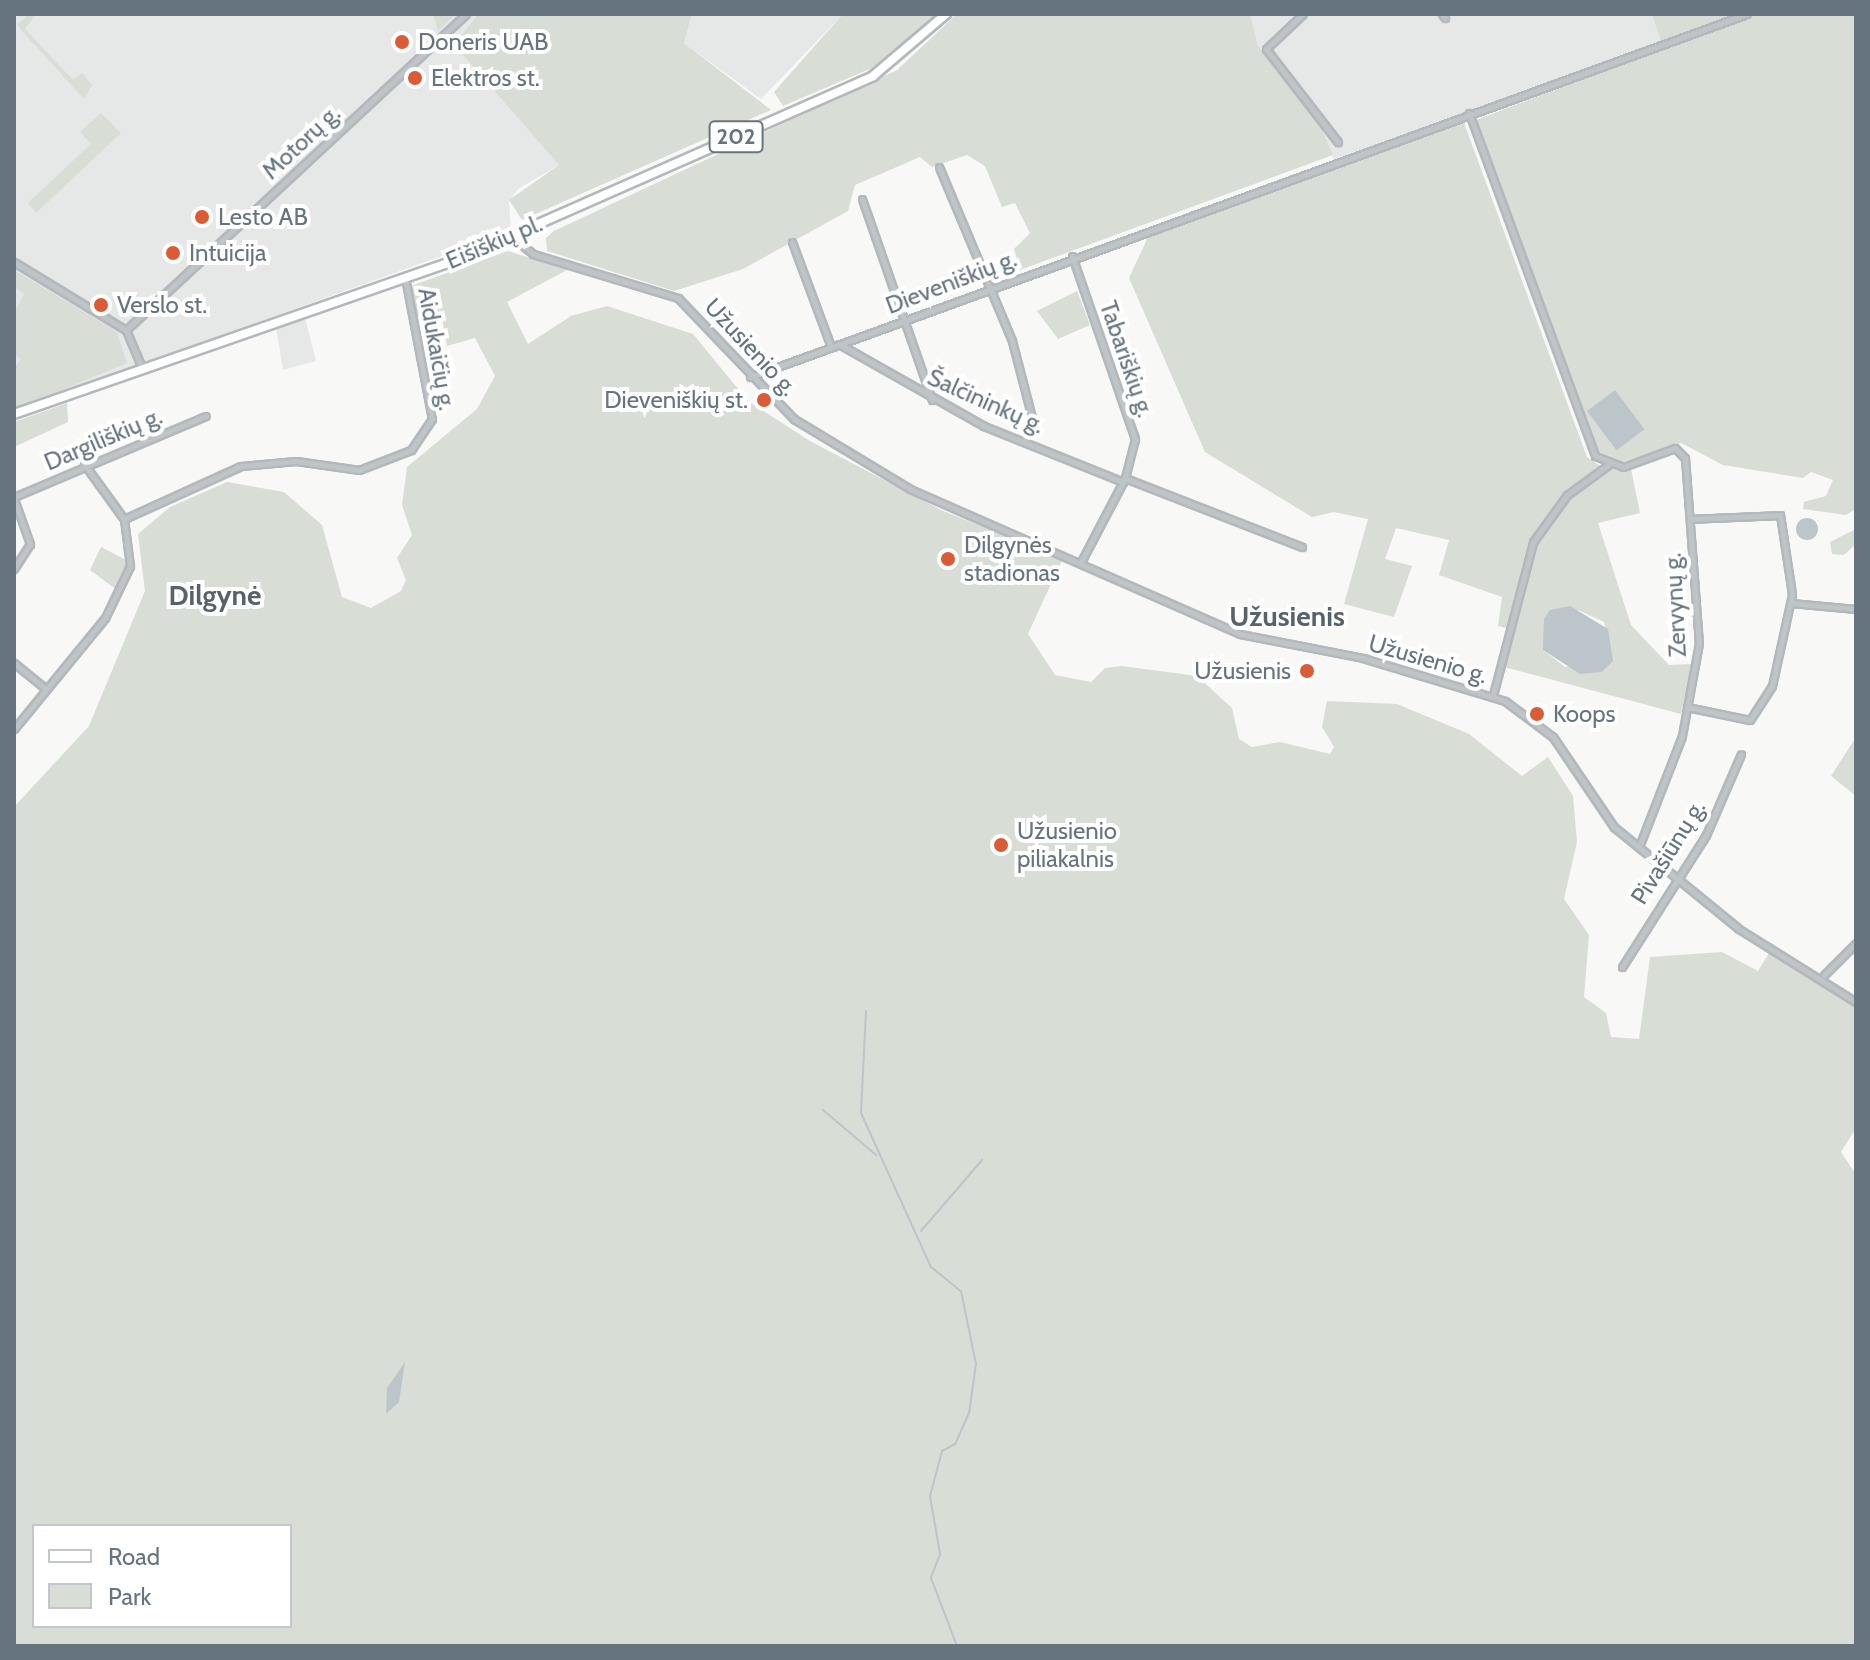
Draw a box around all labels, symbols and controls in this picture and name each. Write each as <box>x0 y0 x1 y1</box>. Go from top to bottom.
place label: Doneris UAB <box>418 28 548 56</box>
marker: Doneris UAB <box>393 33 411 51</box>
place label: Elektros st. <box>431 64 540 92</box>
marker: Elektros st. <box>406 69 424 87</box>
street label: Motorų g. <box>256 99 346 185</box>
road number: 202 <box>708 119 764 155</box>
place label: Lesto AB <box>218 203 308 231</box>
marker: Lesto AB <box>193 208 211 226</box>
street label: Eišiškių pl. <box>442 209 546 275</box>
place label: Intuicija <box>189 239 266 267</box>
marker: Intuicija <box>164 244 182 262</box>
street label: Dieveniškių g. <box>882 244 1020 320</box>
street label: Aidukaičių g. <box>412 285 462 413</box>
place label: Verslo st. <box>117 291 207 319</box>
street label: Užusienio g. <box>699 292 803 402</box>
marker: Verslo st. <box>92 296 110 314</box>
street label: Tabariškių g. <box>1094 297 1160 421</box>
street label: Šalčininkų g. <box>923 362 1049 440</box>
place label: Dieveniškių st. <box>604 386 748 414</box>
marker: Dieveniškių st. <box>755 391 773 409</box>
street label: Dargiliškių g. <box>40 401 166 477</box>
place label: Dilgynės stadionas <box>964 531 1060 587</box>
marker: Dilgynės stadionas <box>939 550 957 568</box>
street label: Zervynų g. <box>1658 552 1692 658</box>
district label: Dilgynė <box>169 578 261 612</box>
district label: Užusienis <box>1229 599 1345 633</box>
street label: Užusienio g. <box>1365 628 1491 690</box>
place label: Užusienis <box>1194 657 1291 685</box>
marker: Užusienis <box>1298 662 1316 680</box>
place label: Koops <box>1553 700 1615 728</box>
marker: Koops <box>1528 705 1546 723</box>
street label: Pivašiūnų g. <box>1625 794 1711 910</box>
place label: Užusienio piliakalnis <box>1017 817 1117 873</box>
marker: Užusienio piliakalnis <box>992 836 1010 854</box>
legend <box>32 1524 292 1628</box>
text: Road <box>108 1542 160 1571</box>
text: Park <box>108 1582 151 1611</box>

